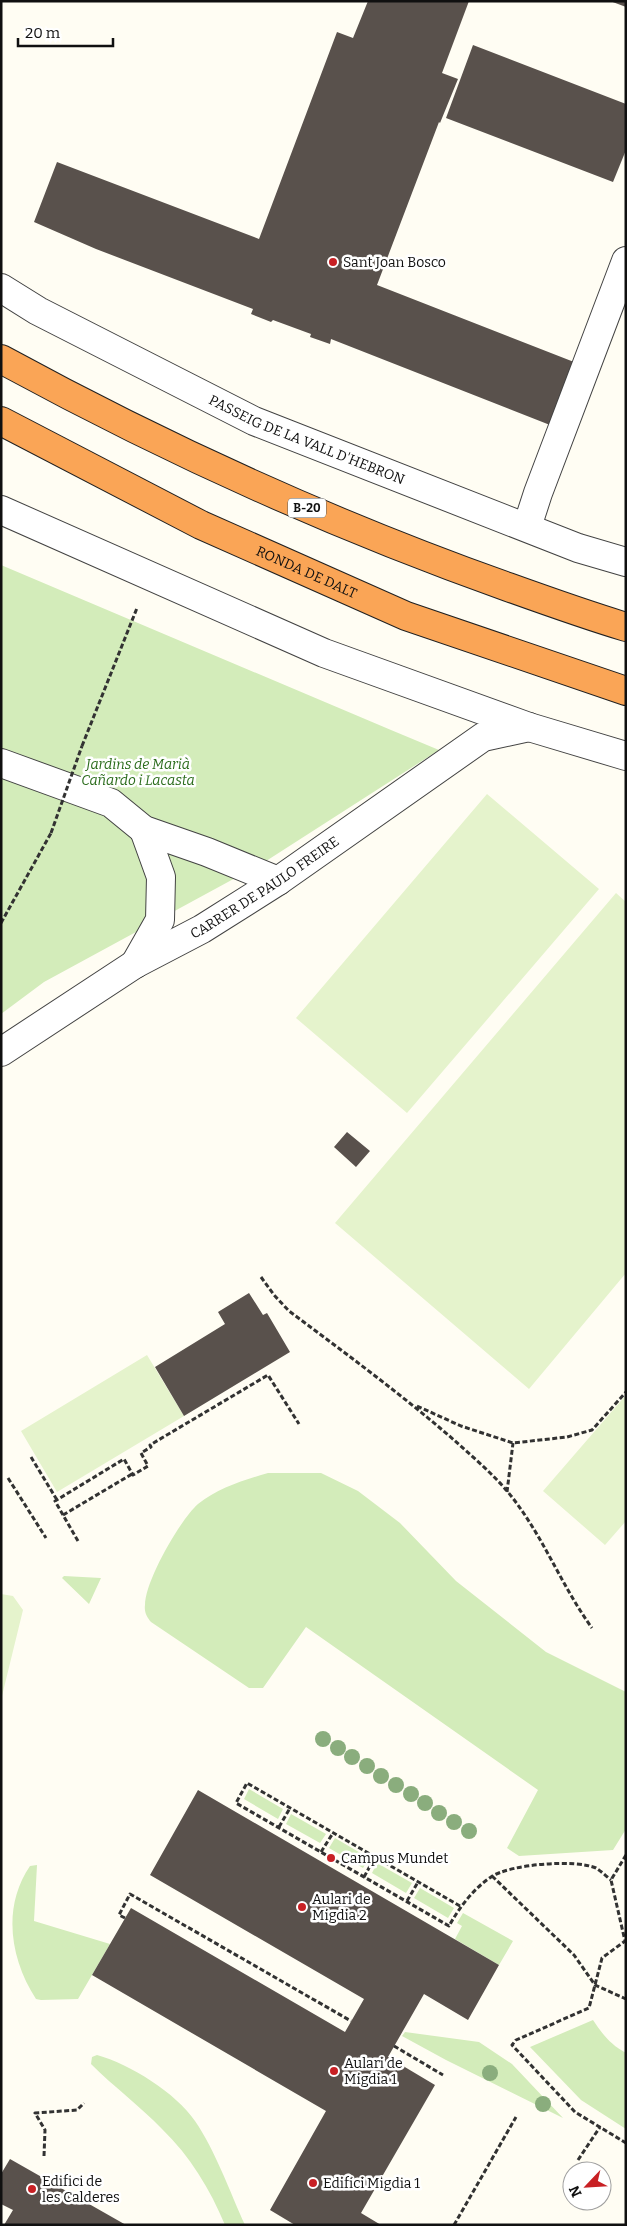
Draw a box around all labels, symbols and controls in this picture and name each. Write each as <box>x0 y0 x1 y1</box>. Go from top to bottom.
scale bar <box>18 15 112 47</box>
text: 20 m <box>25 24 61 42</box>
place label: Sant Joan Bosco <box>343 254 446 271</box>
marker: Sant Joan Bosco <box>327 256 339 268</box>
street label: PASSEIG DE LA VALL D'HEBRON <box>206 391 407 488</box>
road number: B-20 <box>288 498 326 518</box>
street label: RONDA DE DALT <box>253 543 360 602</box>
park label: Jardins de Marià Cañardo i Lacasta <box>81 756 195 789</box>
street label: CARRER DE PAULO FREIRE <box>187 833 343 943</box>
place label: Campus Mundet <box>341 1850 448 1867</box>
marker: Campus Mundet <box>325 1852 337 1864</box>
place label: Aulari de Migdia 2 <box>312 1891 371 1924</box>
marker: Aulari de Migdia 2 <box>296 1901 308 1913</box>
place label: Aulari de Migdia 1 <box>344 2055 403 2088</box>
marker: Aulari de Migdia 1 <box>328 2065 340 2077</box>
north arrow <box>562 2161 612 2211</box>
place label: Edifici de les Calderes <box>42 2173 120 2206</box>
place label: Edifici Migdia 1 <box>323 2175 420 2192</box>
marker: Edifici Migdia 1 <box>307 2177 319 2189</box>
marker: Edifici de les Calderes <box>26 2183 38 2195</box>
text: N <box>566 2183 586 2200</box>

